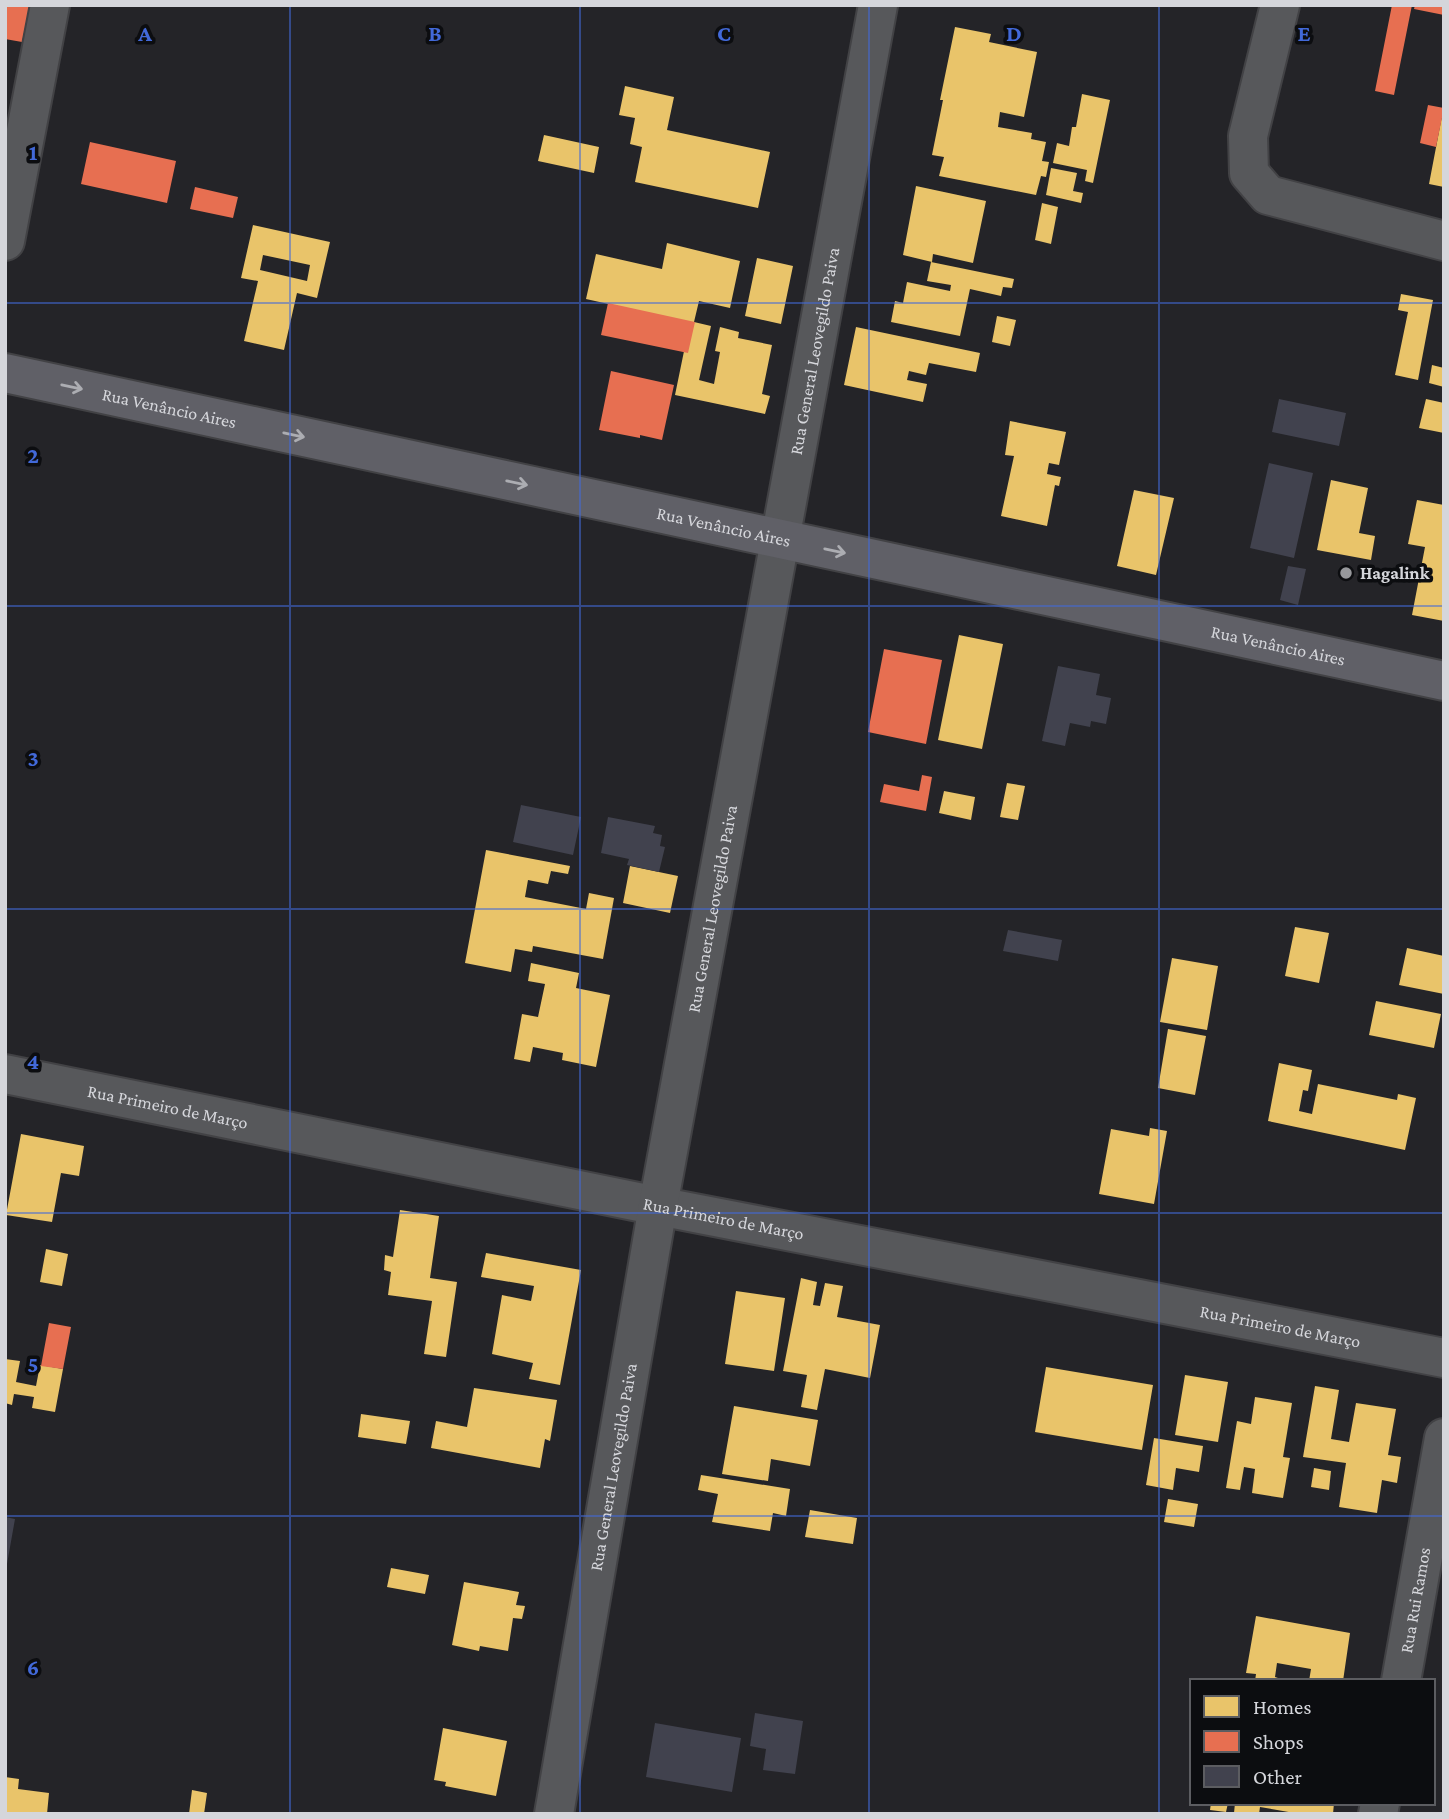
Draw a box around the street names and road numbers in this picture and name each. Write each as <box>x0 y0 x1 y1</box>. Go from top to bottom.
street label: Rua General Leovegildo Paiva <box>786 246 843 456</box>
street label: Rua Venâncio Aires <box>100 384 238 432</box>
street label: Rua Venâncio Aires <box>655 503 793 551</box>
street label: Rua Venâncio Aires <box>1209 621 1347 670</box>
street label: Rua General Leovegildo Paiva <box>684 803 741 1014</box>
street label: Rua Primeiro de Março <box>86 1081 250 1133</box>
street label: Rua Primeiro de Março <box>642 1193 806 1244</box>
street label: Rua Primeiro de Março <box>1198 1301 1362 1352</box>
street label: Rua General Leovegildo Paiva <box>586 1362 641 1573</box>
street label: Rua Rui Ramos <box>1396 1546 1434 1655</box>

